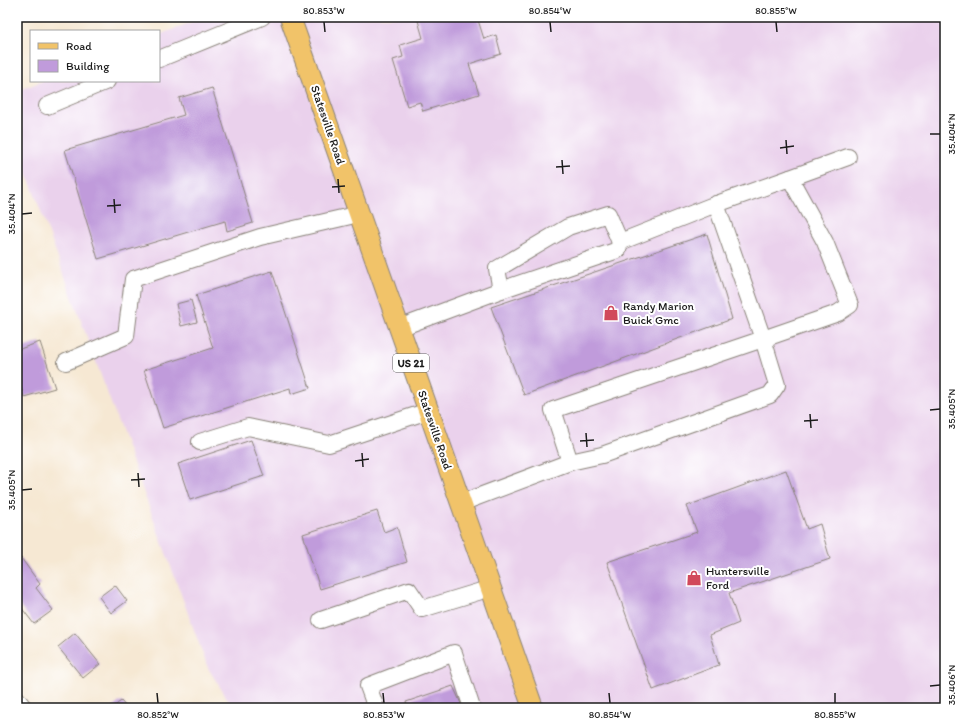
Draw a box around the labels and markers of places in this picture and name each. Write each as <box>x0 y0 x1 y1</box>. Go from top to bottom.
place label: Randy Marion Buick Gmc <box>623 299 695 327</box>
shop icon: Randy Marion Buick Gmc <box>602 304 620 322</box>
place label: Huntersville Ford <box>706 564 769 592</box>
shop icon: Huntersville Ford <box>685 569 703 587</box>

